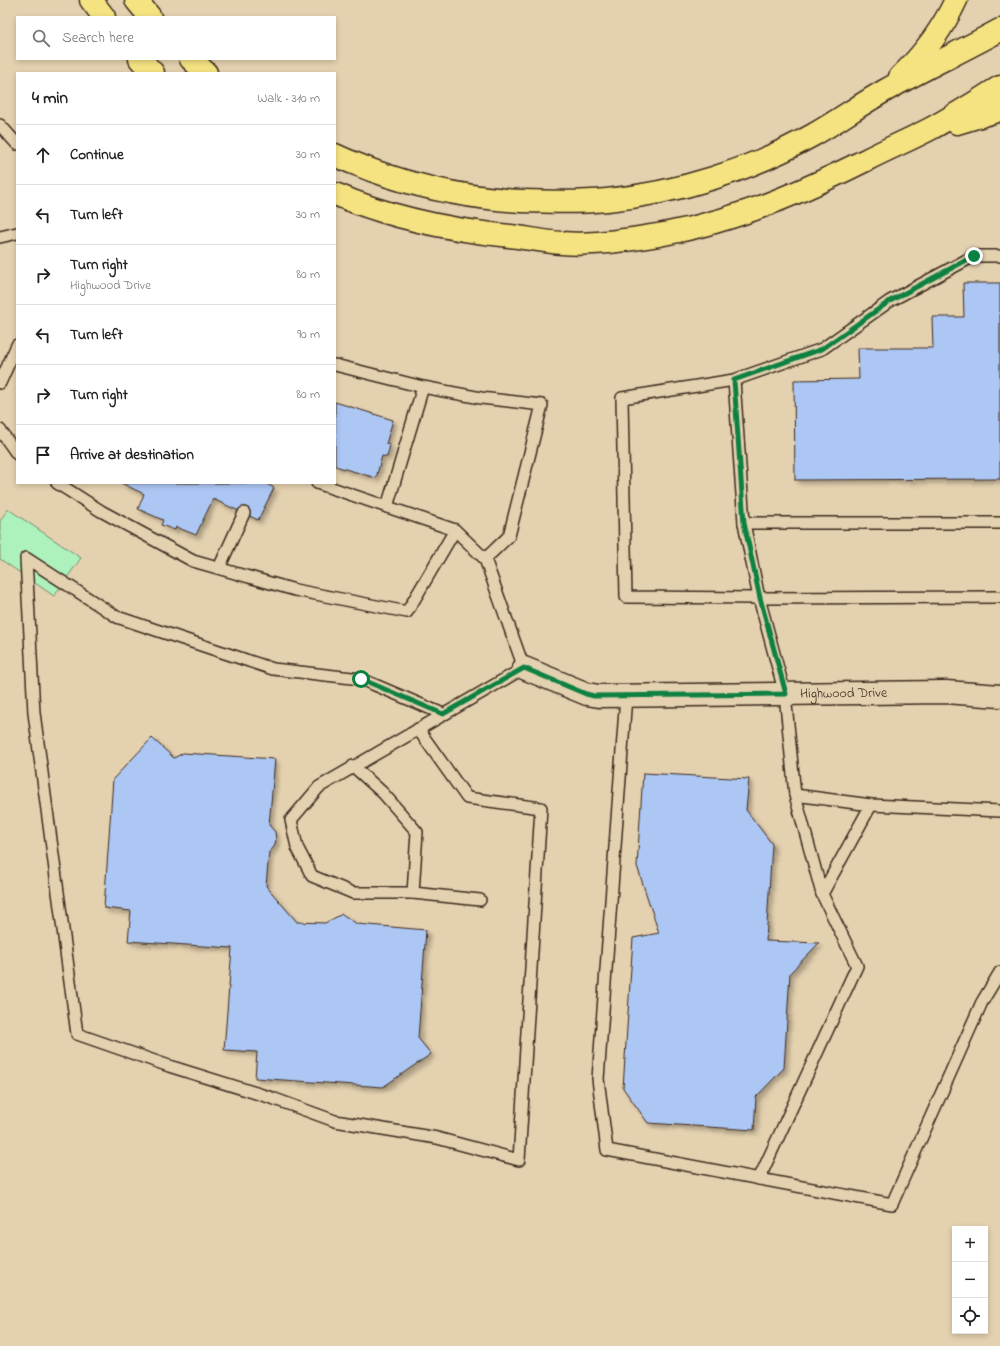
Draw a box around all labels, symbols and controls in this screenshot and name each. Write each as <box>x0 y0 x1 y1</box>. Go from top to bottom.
search box <box>16 16 336 60</box>
icon: search <box>30 27 52 49</box>
text: Search here <box>62 27 134 49</box>
text: 4 min <box>32 86 68 111</box>
text: Walk · 310 m <box>257 89 320 108</box>
icon: ahead <box>32 144 54 166</box>
text: Continue <box>70 144 124 166</box>
text: 30 m <box>296 145 320 164</box>
icon: left <box>32 204 54 226</box>
text: Turn left <box>70 204 123 226</box>
text: 30 m <box>296 205 320 224</box>
route end <box>965 247 983 265</box>
text: Turn right <box>70 254 128 276</box>
icon: right <box>32 264 54 286</box>
text: 80 m <box>296 265 320 284</box>
text: Highwood Drive <box>70 276 151 295</box>
icon: left <box>32 324 54 346</box>
text: Turn left <box>70 324 123 346</box>
text: 90 m <box>297 325 320 344</box>
icon: right <box>32 384 54 406</box>
text: Turn right <box>70 384 128 406</box>
text: 80 m <box>296 385 320 404</box>
icon: arrive <box>32 444 54 466</box>
text: Arrive at destination <box>70 444 194 466</box>
route start <box>352 670 370 688</box>
street label: Highwood Drive <box>800 682 888 705</box>
map controls <box>952 1226 988 1334</box>
button: + <box>952 1226 988 1262</box>
button: − <box>952 1262 988 1298</box>
button: locate <box>952 1298 988 1334</box>

